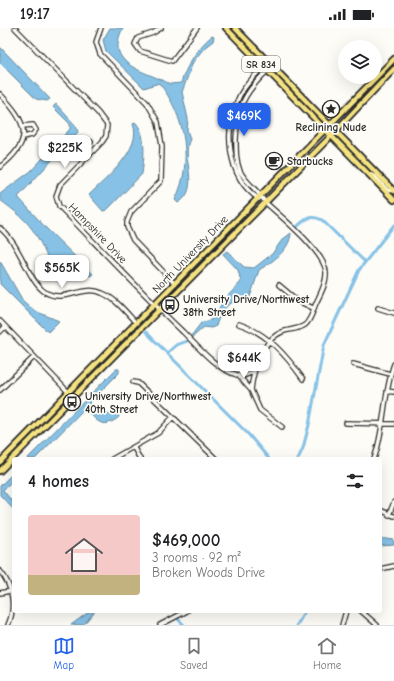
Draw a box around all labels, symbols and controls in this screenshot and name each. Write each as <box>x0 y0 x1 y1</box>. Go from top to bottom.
text: 19:17 <box>20 5 50 23</box>
map controls <box>338 40 382 84</box>
button: layers <box>338 40 382 84</box>
road number: SR 834 <box>242 56 280 72</box>
place icon: Reclining Nude <box>321 99 341 119</box>
pin: $469K <box>216 103 272 137</box>
text: $469K <box>227 108 261 123</box>
place label: Reclining Nude <box>296 121 367 134</box>
pin: $225K <box>37 135 93 169</box>
text: $225K <box>48 140 83 155</box>
cafe icon: Starbucks <box>264 151 284 171</box>
place label: Starbucks <box>287 155 333 168</box>
street label: Hampshire Drive <box>66 201 130 266</box>
street label: North University Drive <box>150 212 231 296</box>
pin: $565K <box>34 255 90 289</box>
text: $565K <box>44 260 80 275</box>
place label: University Drive/Northwest 38th Street <box>183 293 310 319</box>
bus stop icon: University Drive/Northwest 38th Street <box>160 295 180 315</box>
pin: $644K <box>216 345 272 379</box>
text: $644K <box>227 350 261 365</box>
place label: University Drive/Northwest 40th Street <box>85 390 212 416</box>
bus stop icon: University Drive/Northwest 40th Street <box>62 392 82 412</box>
icon: filters <box>344 470 366 492</box>
text: 4 homes <box>28 472 89 491</box>
icon: home <box>60 531 108 579</box>
text: $469,000 <box>152 531 220 550</box>
text: 3 rooms · 92 m² <box>152 550 241 565</box>
text: Broken Woods Drive <box>152 565 265 580</box>
tab: Map <box>53 635 75 672</box>
tab: Saved <box>180 635 208 672</box>
tab: Home <box>313 635 341 672</box>

